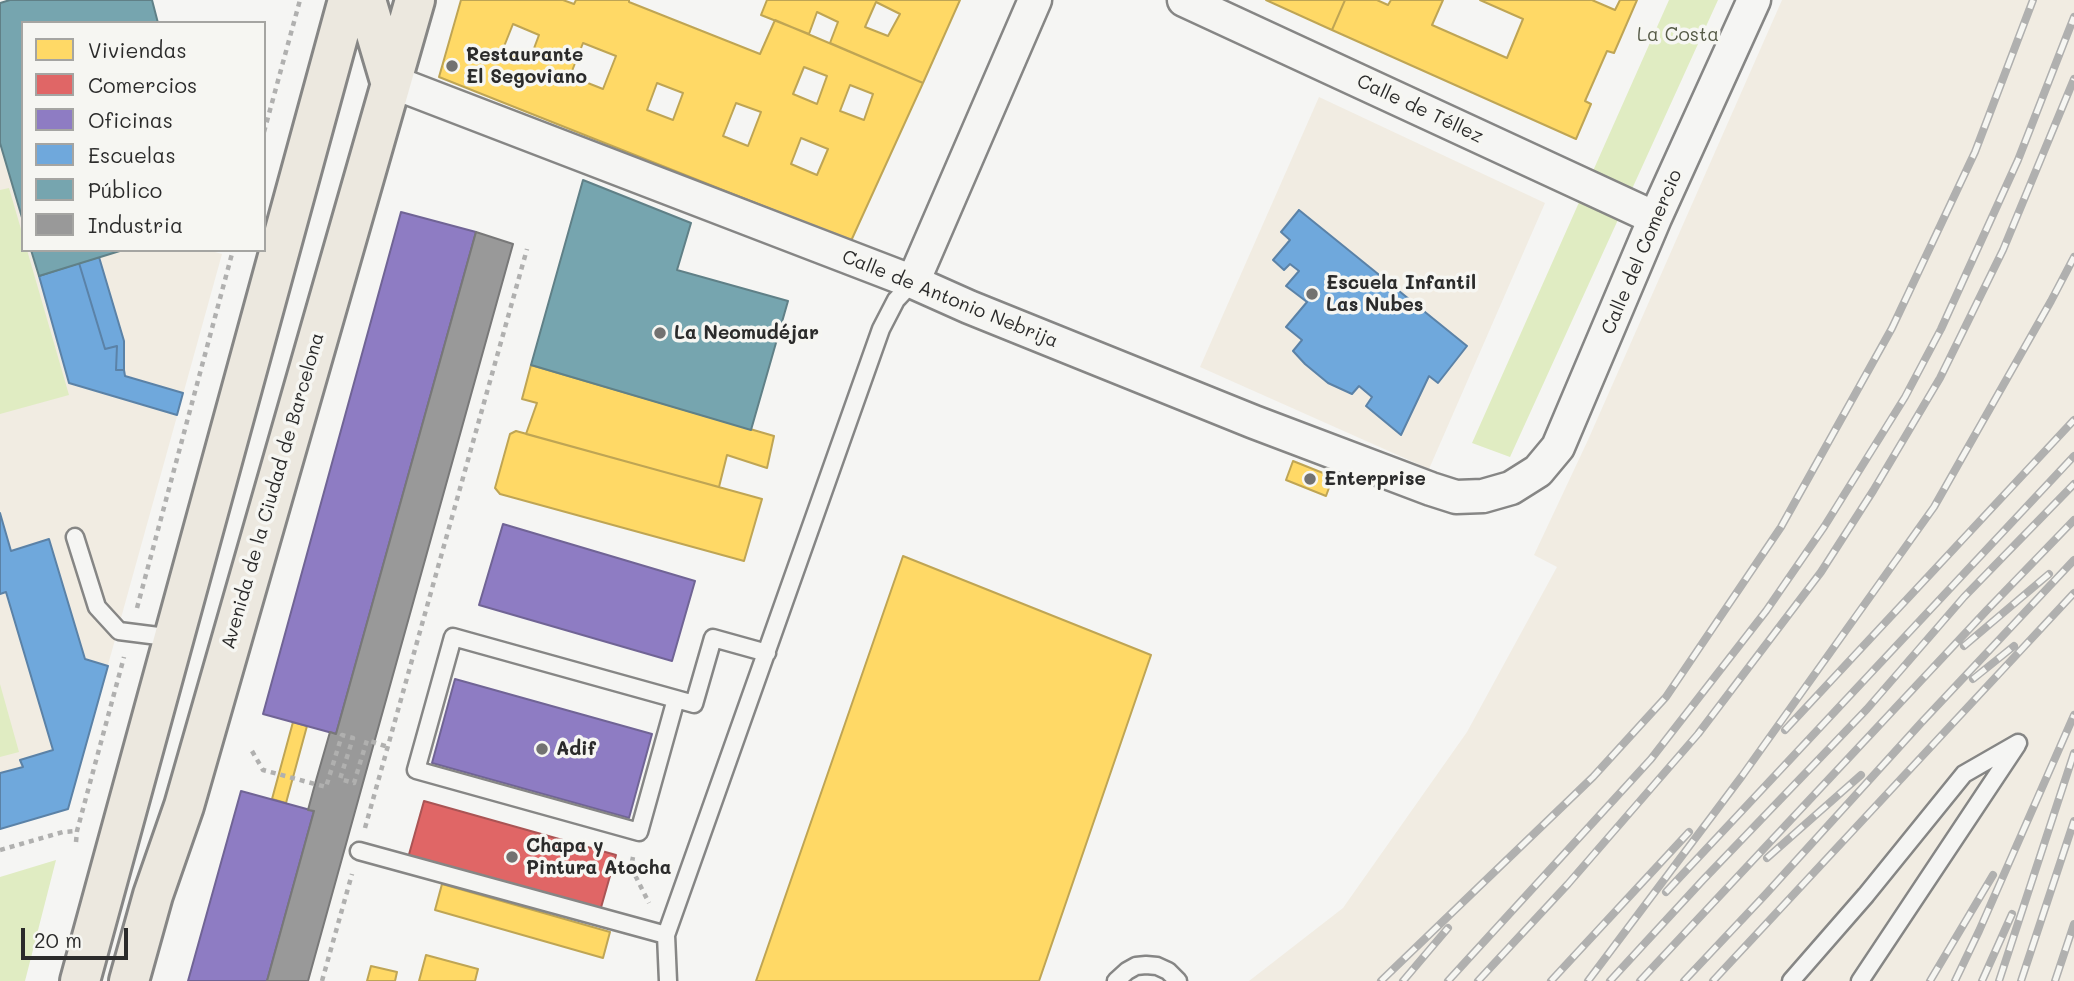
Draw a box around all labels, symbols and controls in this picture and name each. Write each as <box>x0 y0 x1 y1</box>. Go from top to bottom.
legend <box>21 21 266 252</box>
park label: La Costa <box>1637 24 1719 46</box>
text: Viviendas <box>88 36 187 63</box>
place label: Restaurante El Segoviano <box>466 44 587 88</box>
marker: Restaurante El Segoviano <box>444 58 460 74</box>
street label: Calle de Téllez <box>1353 70 1487 148</box>
text: Comercios <box>88 71 197 98</box>
text: Oficinas <box>88 106 173 133</box>
text: Escuelas <box>88 141 176 168</box>
street label: Calle del Comercio <box>1597 166 1687 338</box>
text: Público <box>88 176 162 203</box>
text: Industria <box>88 211 183 238</box>
street label: Calle de Antonio Nebrija <box>839 245 1061 353</box>
place label: Escuela Infantil Las Nubes <box>1326 272 1476 316</box>
marker: Escuela Infantil Las Nubes <box>1304 286 1320 302</box>
place label: La Neomudéjar <box>674 322 819 344</box>
marker: La Neomudéjar <box>652 325 668 341</box>
street label: Avenida de la Ciudad de Barcelona <box>217 330 329 652</box>
place label: Enterprise <box>1324 468 1426 490</box>
marker: Enterprise <box>1302 471 1318 487</box>
place label: Adif <box>556 738 596 760</box>
marker: Adif <box>534 741 550 757</box>
place label: Chapa y Pintura Atocha <box>526 835 671 879</box>
marker: Chapa y Pintura Atocha <box>504 849 520 865</box>
scale bar <box>24 914 131 958</box>
text: 20 m <box>34 926 82 953</box>

